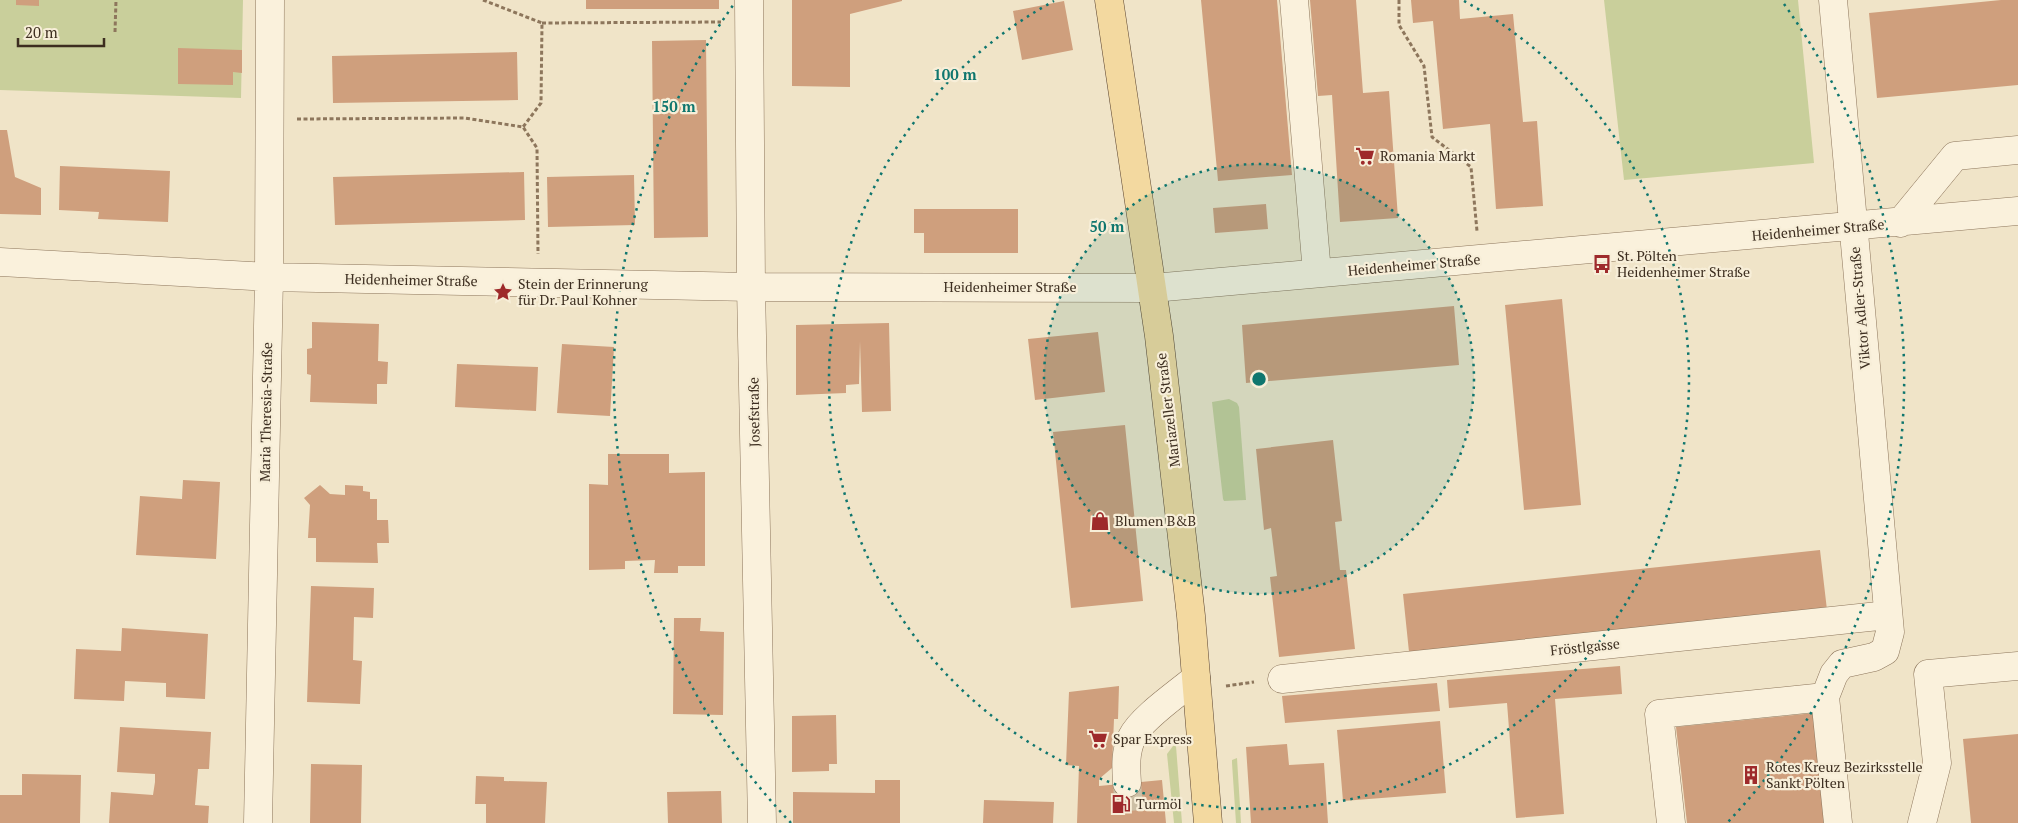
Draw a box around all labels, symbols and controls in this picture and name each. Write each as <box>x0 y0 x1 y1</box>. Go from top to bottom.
scale bar <box>18 15 104 47</box>
text: 20 m <box>25 22 58 42</box>
text: 100 m <box>933 64 977 84</box>
text: 150 m <box>652 96 696 116</box>
supermarket icon: Romania Markt <box>1354 145 1376 167</box>
place label: Romania Markt <box>1380 146 1476 165</box>
street label: Heidenheimer Straße <box>1751 214 1885 245</box>
text: 50 m <box>1090 216 1125 236</box>
place label: St. Pölten Heidenheimer Straße <box>1617 246 1750 281</box>
street label: Viktor Adler-Straße <box>1845 246 1874 370</box>
street label: Heidenheimer Straße <box>1347 249 1481 280</box>
bus stop icon: St. Pölten Heidenheimer Straße <box>1591 253 1613 275</box>
street label: Heidenheimer Straße <box>344 269 478 290</box>
place label: Stein der Erinnerung für Dr. Paul Kohner <box>518 274 648 309</box>
street label: Heidenheimer Straße <box>943 277 1077 296</box>
place icon: Stein der Erinnerung für Dr. Paul Kohner <box>492 281 514 303</box>
street label: Maria Theresia-Straße <box>255 342 276 482</box>
street label: Mariazeller Straße <box>1151 352 1184 468</box>
centre of rings <box>1250 370 1268 388</box>
street label: Josefstraße <box>743 377 764 447</box>
shop icon: Blumen B&B <box>1089 510 1111 532</box>
place label: Blumen B&B <box>1115 511 1196 530</box>
street label: Fröstlgasse <box>1549 633 1621 660</box>
supermarket icon: Spar Express <box>1087 728 1109 750</box>
place label: Spar Express <box>1113 729 1192 748</box>
place label: Rotes Kreuz Bezirksstelle Sankt Pölten <box>1766 757 1923 792</box>
building icon: Rotes Kreuz Bezirksstelle Sankt Pölten <box>1740 764 1762 786</box>
fuel station icon: Turmöl <box>1110 793 1132 815</box>
place label: Turmöl <box>1136 794 1182 813</box>

